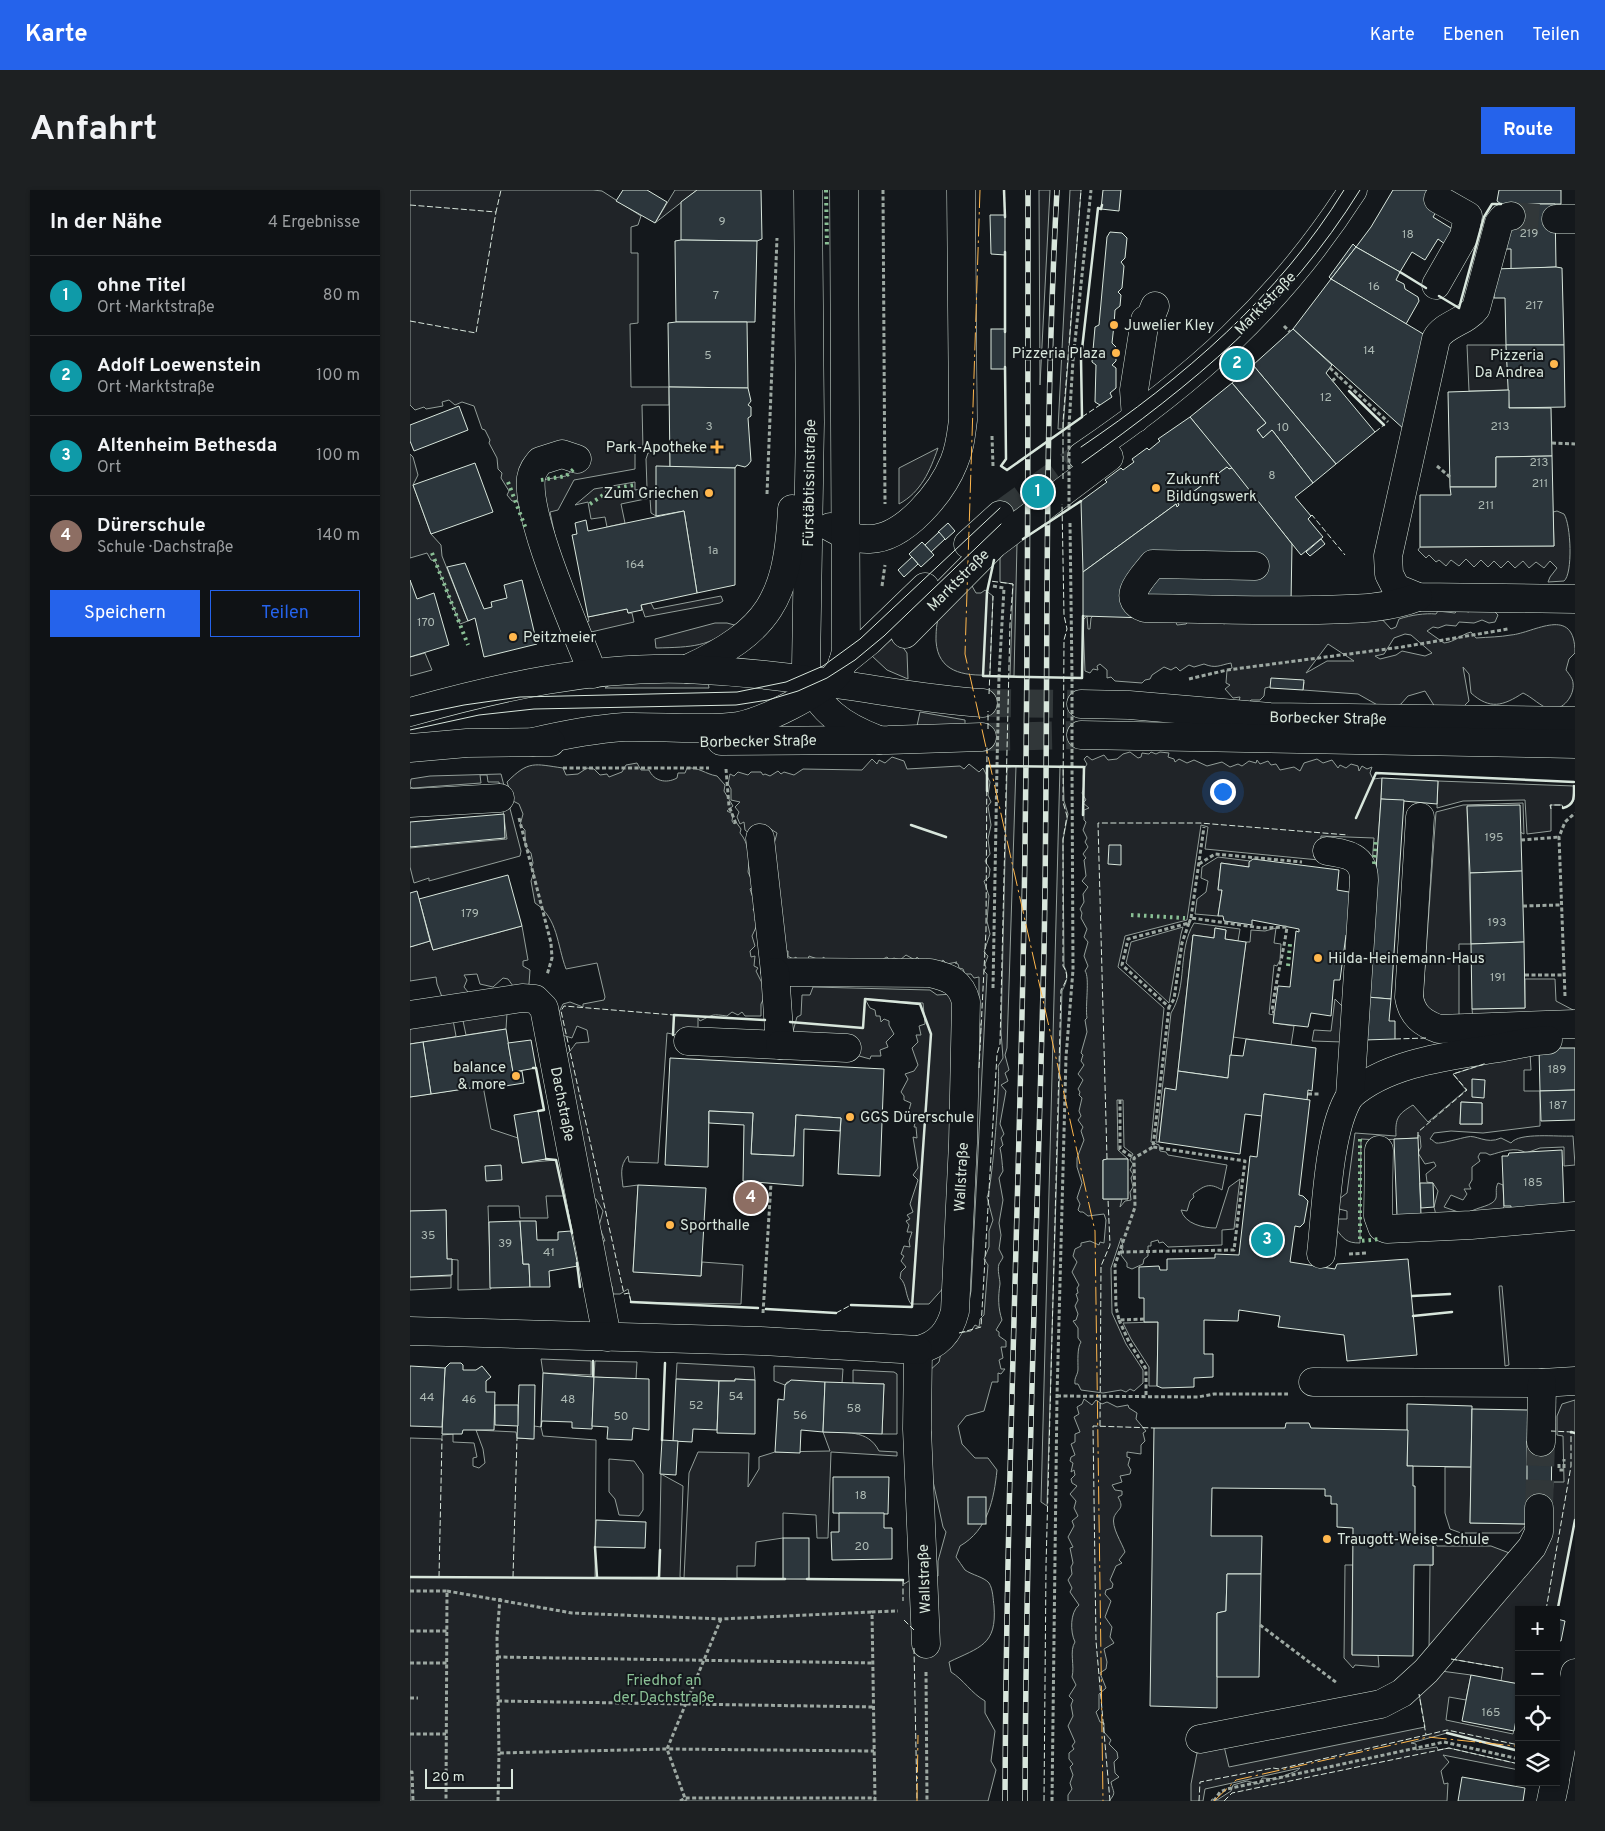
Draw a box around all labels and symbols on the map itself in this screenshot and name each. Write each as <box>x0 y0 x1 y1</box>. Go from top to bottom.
house number: 9 <box>718 214 726 230</box>
house number: 219 <box>1520 226 1538 242</box>
house number: 18 <box>1402 227 1414 243</box>
street label: Marktstraße <box>1231 268 1301 340</box>
house number: 16 <box>1368 279 1380 295</box>
house number: 7 <box>713 288 719 304</box>
house number: 217 <box>1525 298 1543 314</box>
place label: Juwelier Kley <box>1124 317 1214 336</box>
marker: Juwelier Kley <box>1108 319 1120 331</box>
house number: 14 <box>1363 343 1375 359</box>
place label: Pizzeria Plaza <box>1012 345 1106 364</box>
pin: 2 <box>1221 345 1253 383</box>
marker: Pizzeria Plaza <box>1110 347 1122 359</box>
place label: Pizzeria Da Andrea <box>1475 347 1544 383</box>
house number: 5 <box>704 348 712 364</box>
marker: Pizzeria Da Andrea <box>1548 358 1560 370</box>
house number: 12 <box>1320 390 1332 406</box>
house number: 3 <box>705 419 713 435</box>
street label: Fürstäbtissinstraße <box>800 419 821 547</box>
house number: 213 <box>1490 419 1510 435</box>
house number: 10 <box>1277 420 1289 436</box>
place label: Park-Apotheke <box>606 439 707 458</box>
marker: Park-Apotheke <box>711 441 723 453</box>
house number: 213 <box>1529 455 1549 471</box>
house number: 8 <box>1268 468 1276 484</box>
place label: Zukunft Bildungswerk <box>1166 471 1257 507</box>
pin: 1 <box>1022 473 1054 511</box>
house number: 211 <box>1532 476 1548 492</box>
marker: Zukunft Bildungswerk <box>1150 482 1162 494</box>
place label: Zum Griechen <box>603 485 699 504</box>
marker: Zum Griechen <box>703 487 715 499</box>
house number: 211 <box>1478 498 1494 514</box>
house number: 1a <box>708 543 718 559</box>
street label: Marktstraße <box>924 546 994 616</box>
house number: 164 <box>625 557 645 573</box>
house number: 170 <box>417 615 435 631</box>
place label: Peitzmeier <box>523 629 597 648</box>
marker: Peitzmeier <box>507 631 519 643</box>
street label: Borbecker Straße <box>1269 709 1387 730</box>
street label: Borbecker Straße <box>699 732 817 753</box>
your location <box>1210 779 1236 805</box>
house number: 195 <box>1484 830 1504 846</box>
house number: 179 <box>461 906 479 922</box>
house number: 193 <box>1488 915 1506 931</box>
place label: Hilda-Heinemann-Haus <box>1328 950 1485 969</box>
marker: Hilda-Heinemann-Haus <box>1312 952 1324 964</box>
house number: 191 <box>1490 970 1506 986</box>
place label: balance & more <box>453 1059 506 1095</box>
house number: 189 <box>1548 1062 1566 1078</box>
street label: Dachstraße <box>545 1065 578 1143</box>
marker: balance & more <box>510 1070 522 1082</box>
house number: 187 <box>1549 1098 1567 1114</box>
place label: GGS Dürerschule <box>860 1109 974 1128</box>
marker: GGS Dürerschule <box>844 1111 856 1123</box>
street label: Wallstraße <box>951 1142 974 1212</box>
house number: 185 <box>1523 1175 1543 1191</box>
pin: 4 <box>735 1179 767 1217</box>
place label: Sporthalle <box>680 1217 750 1236</box>
marker: Sporthalle <box>664 1219 676 1231</box>
pin: 3 <box>1251 1221 1283 1259</box>
house number: 35 <box>421 1228 435 1244</box>
house number: 39 <box>498 1236 512 1252</box>
house number: 41 <box>543 1245 555 1261</box>
house number: 54 <box>728 1389 744 1405</box>
house number: 44 <box>420 1390 434 1406</box>
house number: 46 <box>462 1392 476 1408</box>
house number: 48 <box>561 1392 575 1408</box>
house number: 52 <box>689 1398 703 1414</box>
house number: 58 <box>847 1401 861 1417</box>
house number: 56 <box>793 1408 807 1424</box>
house number: 50 <box>613 1409 629 1425</box>
house number: 18 <box>855 1488 867 1504</box>
place label: Traugott-Weise-Schule <box>1337 1531 1489 1550</box>
marker: Traugott-Weise-Schule <box>1321 1533 1333 1545</box>
house number: 20 <box>854 1539 870 1555</box>
street label: Wallstraße <box>915 1544 936 1614</box>
park label: Friedhof an der Dachstraße <box>613 1672 715 1708</box>
house number: 165 <box>1481 1705 1501 1721</box>
scale bar <box>425 1766 512 1789</box>

